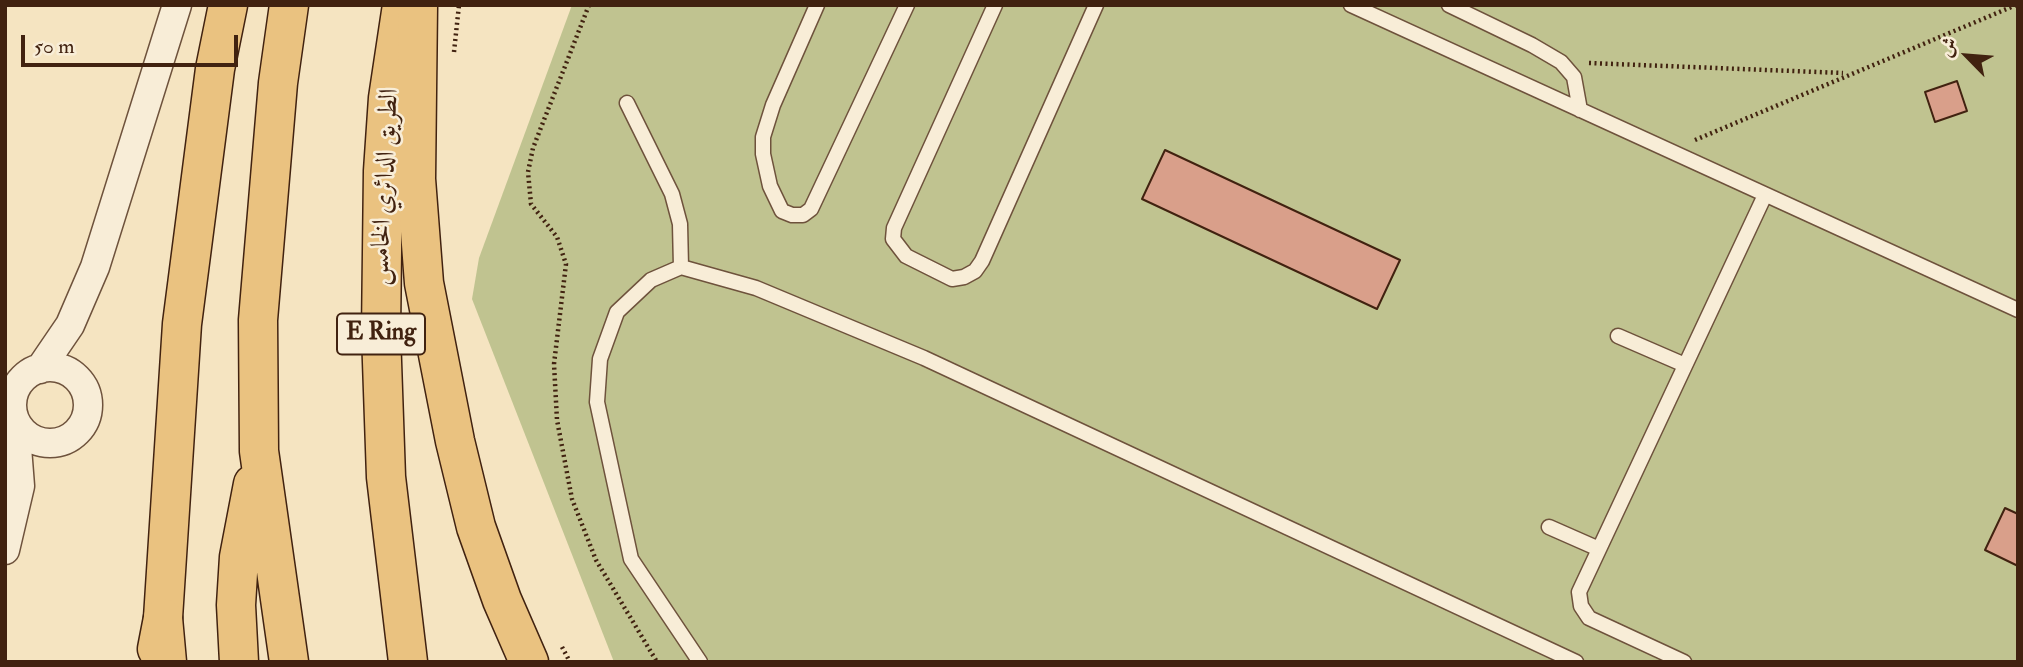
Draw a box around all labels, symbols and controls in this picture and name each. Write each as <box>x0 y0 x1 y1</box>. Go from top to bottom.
scale bar <box>24 21 242 65</box>
north arrow <box>1932 21 2002 91</box>
text: 50 m <box>34 33 75 60</box>
text: ش <box>1933 34 1963 61</box>
street label: الطريق الدائري الخامس <box>365 88 407 286</box>
road number: E Ring <box>337 314 425 354</box>

